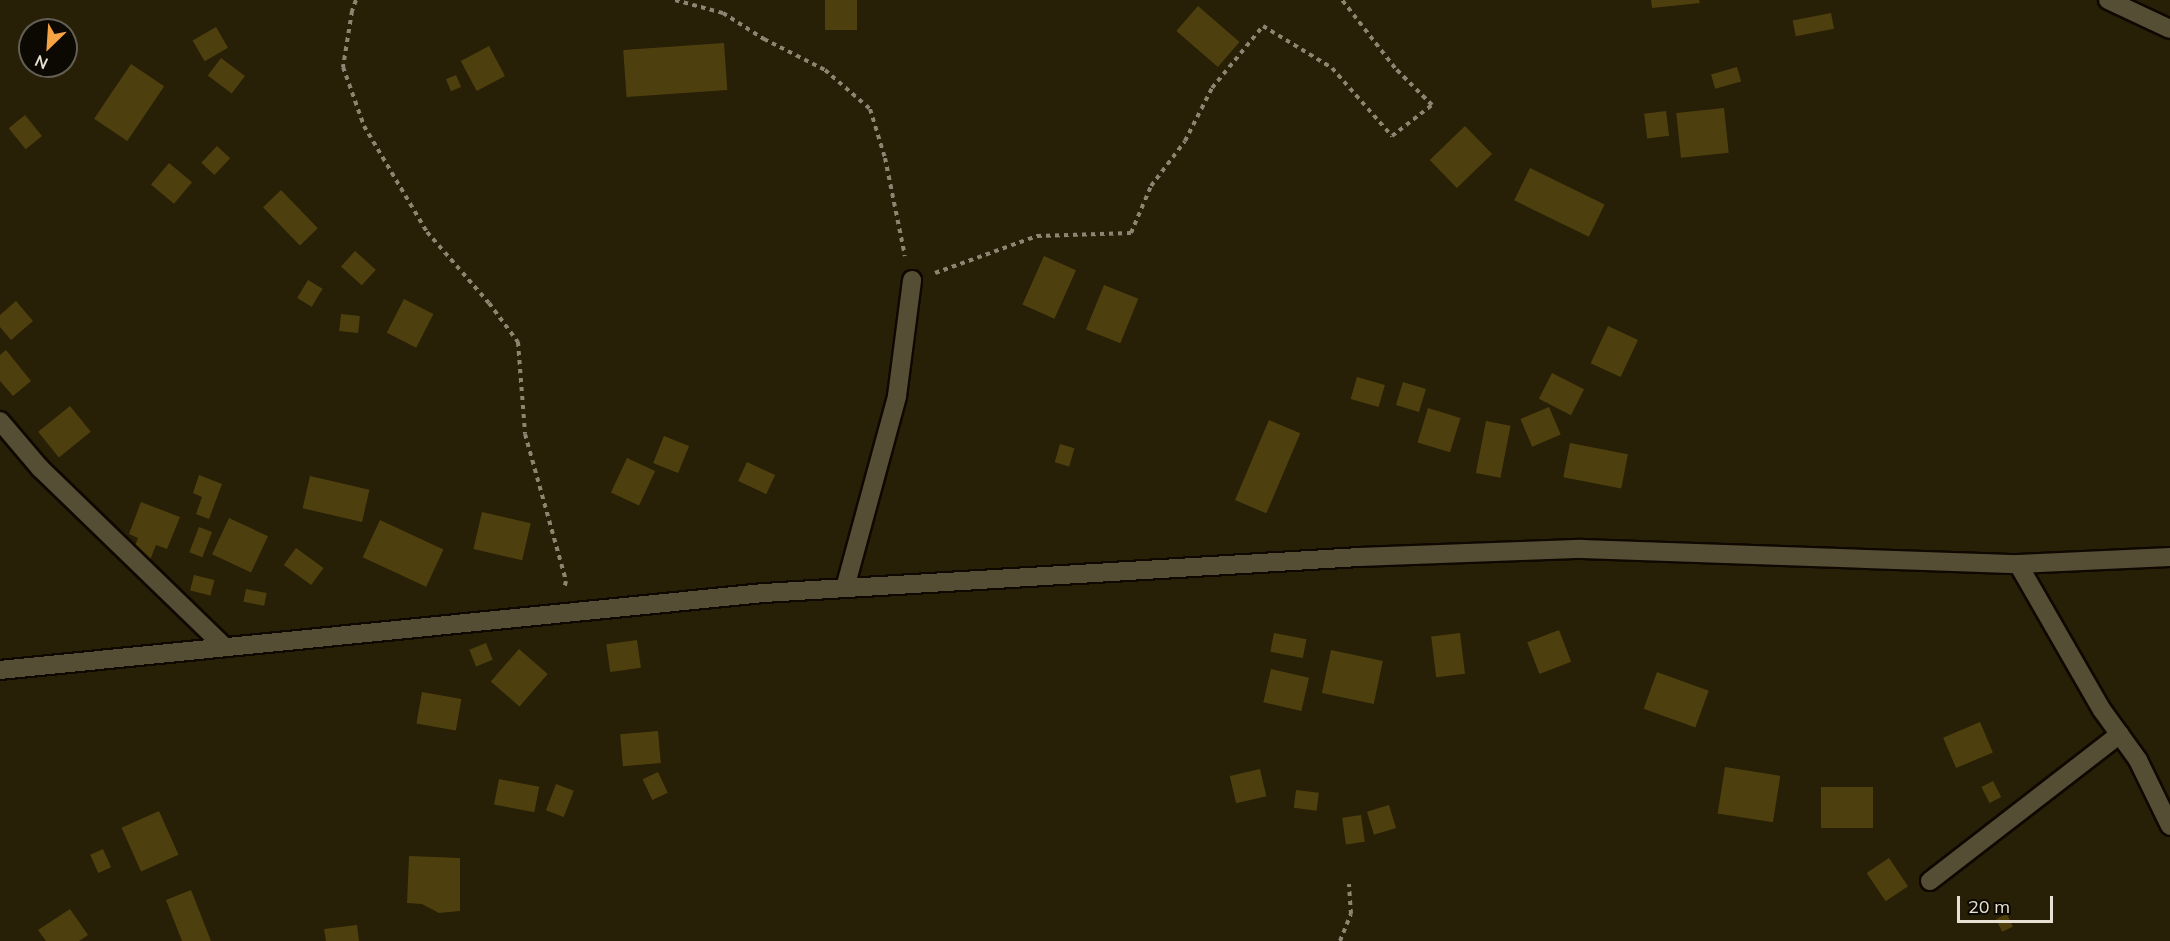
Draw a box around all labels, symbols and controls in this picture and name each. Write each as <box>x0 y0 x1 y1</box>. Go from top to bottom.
north arrow <box>18 18 78 78</box>
text: N <box>32 51 51 74</box>
scale bar <box>1960 884 2056 922</box>
text: 20 m <box>1968 895 2010 918</box>

